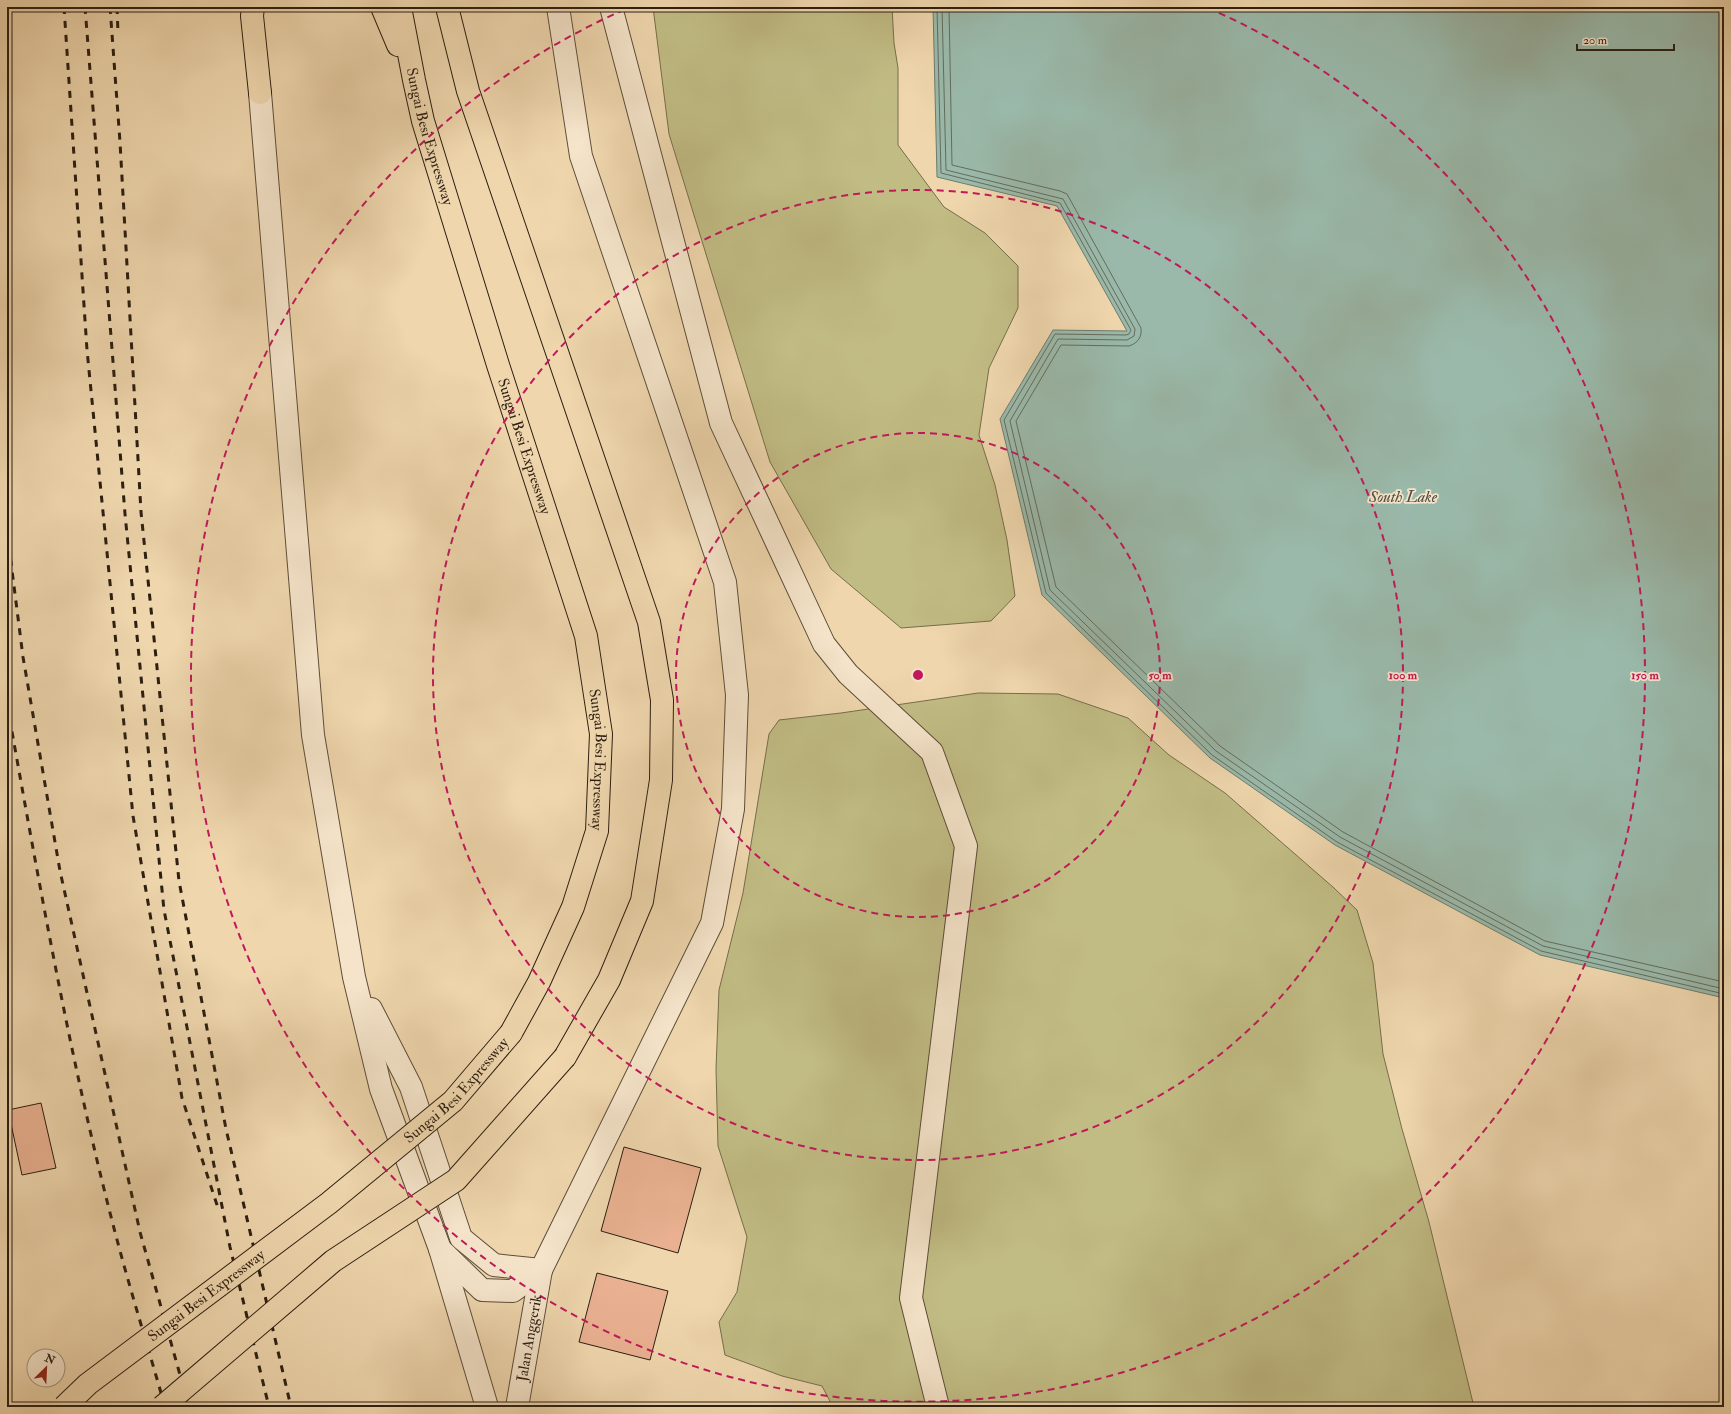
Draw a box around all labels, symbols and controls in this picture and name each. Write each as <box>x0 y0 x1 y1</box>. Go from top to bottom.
scale bar <box>1577 26 1674 52</box>
text: 20 m <box>1583 33 1608 48</box>
street label: Sungai Besi Expressway <box>402 66 458 208</box>
street label: Sungai Besi Expressway <box>493 376 555 517</box>
water label: South Lake <box>1368 487 1438 507</box>
centre of rings <box>911 668 925 682</box>
text: 50 m <box>1148 668 1172 683</box>
text: 100 m <box>1389 668 1418 683</box>
text: 150 m <box>1631 668 1659 683</box>
street label: Sungai Besi Expressway <box>585 687 611 831</box>
street label: Sungai Besi Expressway <box>400 1033 513 1147</box>
street label: Sungai Besi Expressway <box>144 1245 269 1345</box>
street label: Jalan Anggerik <box>512 1293 546 1384</box>
north arrow <box>26 1348 66 1388</box>
text: N <box>42 1351 58 1368</box>

